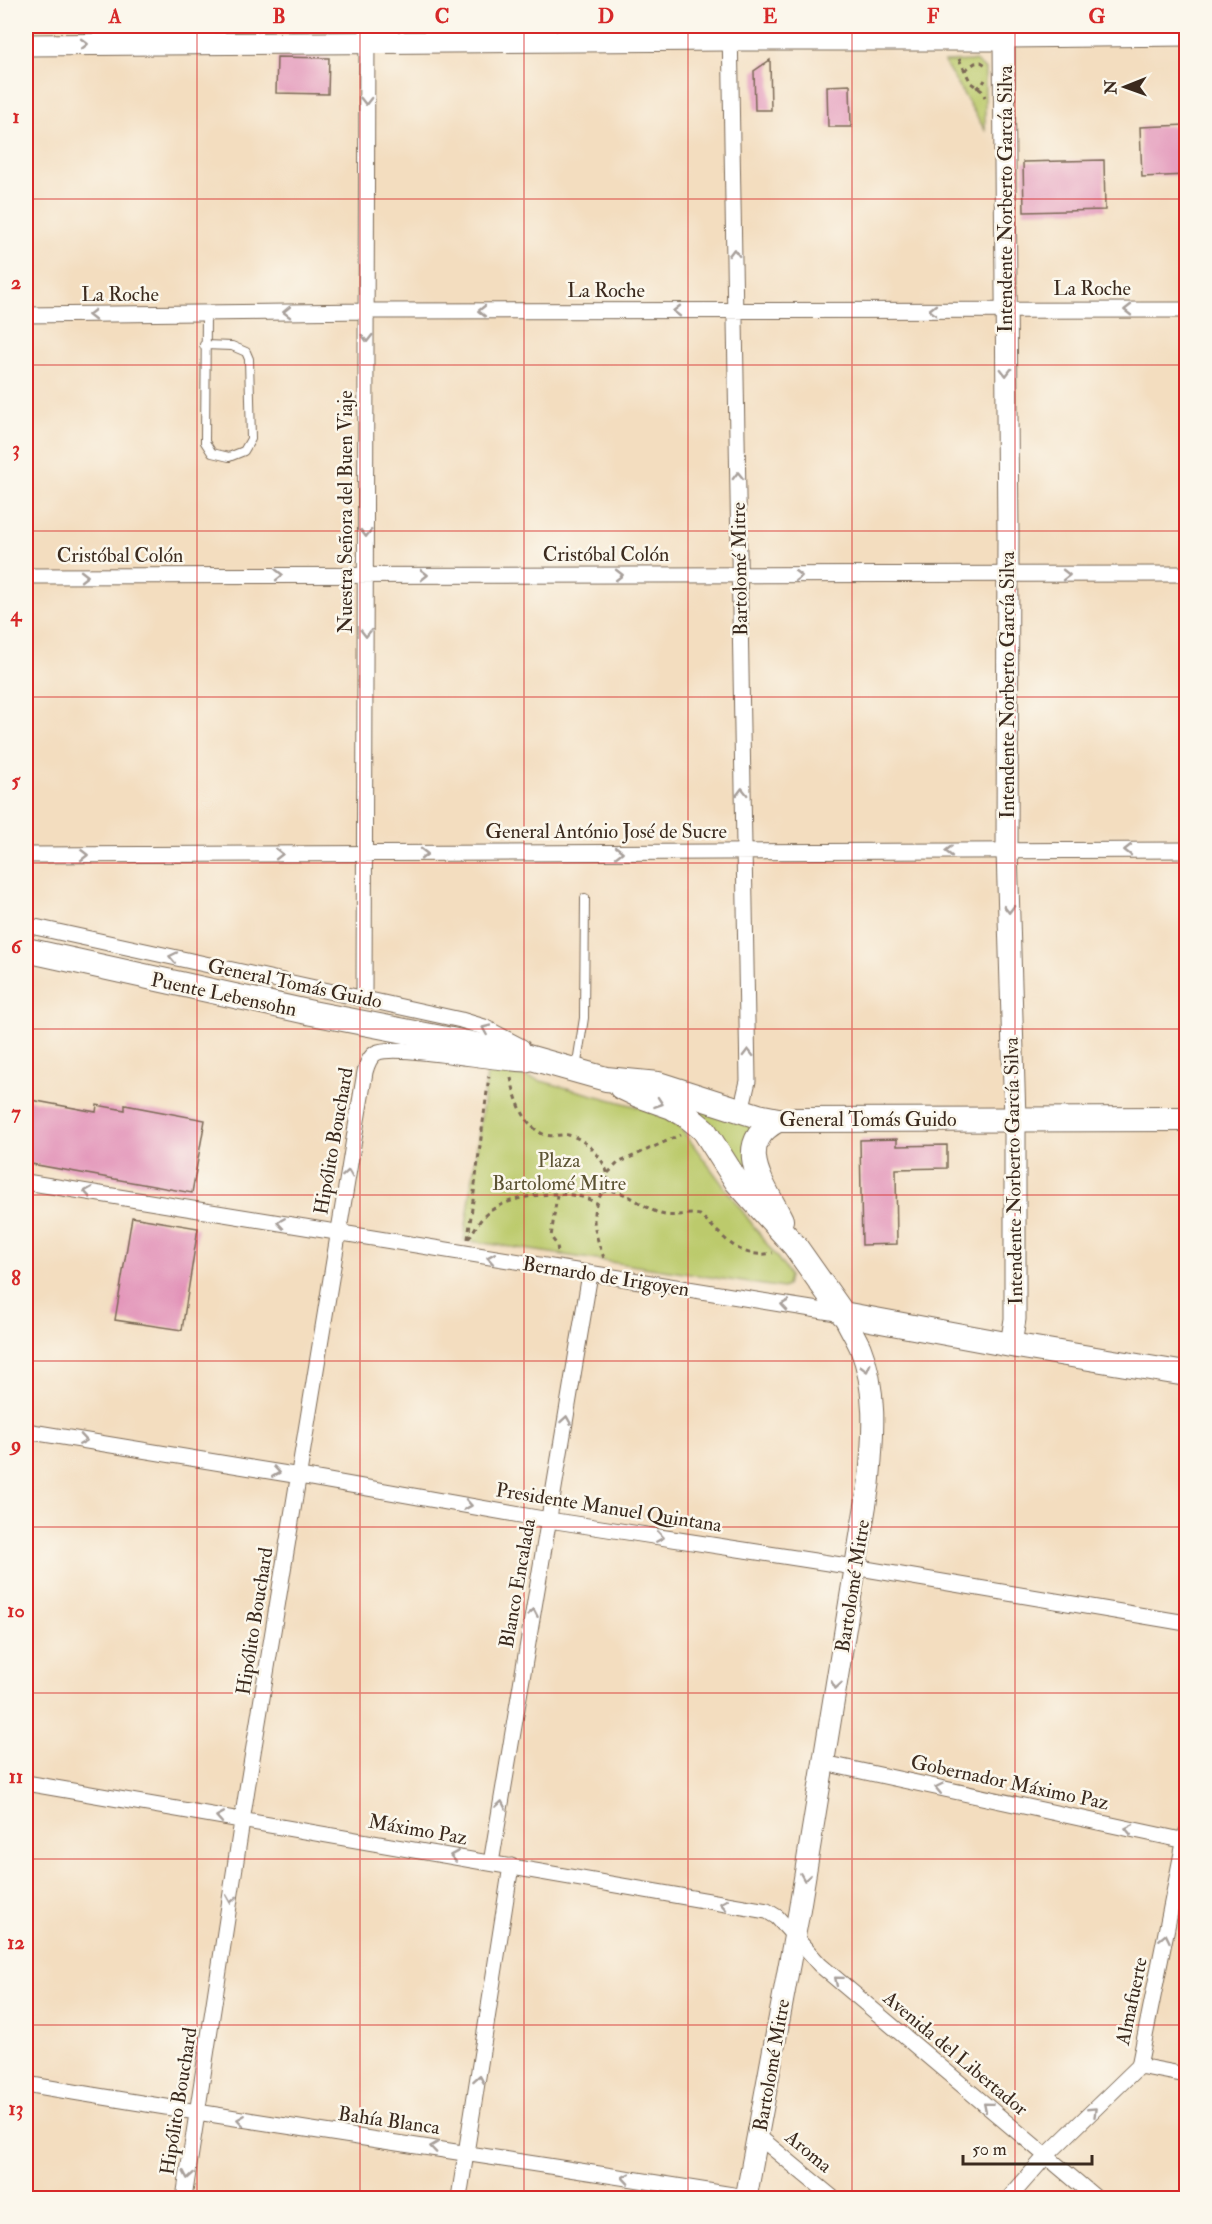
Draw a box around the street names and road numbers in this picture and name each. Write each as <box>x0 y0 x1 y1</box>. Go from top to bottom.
street label: Intendente Norberto García Silva <box>993 64 1018 333</box>
street label: La Roche <box>1053 276 1131 301</box>
street label: La Roche <box>567 278 645 303</box>
street label: La Roche <box>81 282 159 307</box>
street label: Nuestra Señora del Buen Viaje <box>333 390 358 634</box>
street label: Bartolomé Mitre <box>726 502 753 636</box>
street label: Cristóbal Colón <box>543 542 669 567</box>
street label: Cristóbal Colón <box>57 543 183 568</box>
street label: Intendente Norberto García Silva <box>995 550 1020 819</box>
street label: General António José de Sucre <box>485 819 727 844</box>
street label: General Tomás Guido <box>206 953 384 1014</box>
street label: Puente Lebensohn <box>149 967 299 1022</box>
street label: Intendente Norberto García Silva <box>999 1036 1028 1305</box>
street label: Hipólito Bouchard <box>308 1065 360 1217</box>
street label: General Tomás Guido <box>779 1107 957 1132</box>
street label: Bernardo de Irigoyen <box>521 1251 691 1302</box>
street label: Presidente Manuel Quintana <box>494 1477 724 1538</box>
street label: Blanco Encalada <box>494 1516 541 1650</box>
street label: Bartolomé Mitre <box>830 1518 875 1654</box>
street label: Hipólito Bouchard <box>231 1545 279 1697</box>
street label: Gobernador Máximo Paz <box>909 1749 1111 1816</box>
street label: Máximo Paz <box>366 1808 470 1851</box>
street label: Almafuerte <box>1110 1955 1153 2048</box>
street label: Avenida del Libertador <box>877 1985 1034 2122</box>
street label: Bartolomé Mitre <box>748 1997 795 2133</box>
street label: Hipólito Bouchard <box>155 2025 203 2177</box>
street label: Bahía Blanca <box>336 2101 442 2140</box>
street label: Aroma <box>779 2124 838 2179</box>

